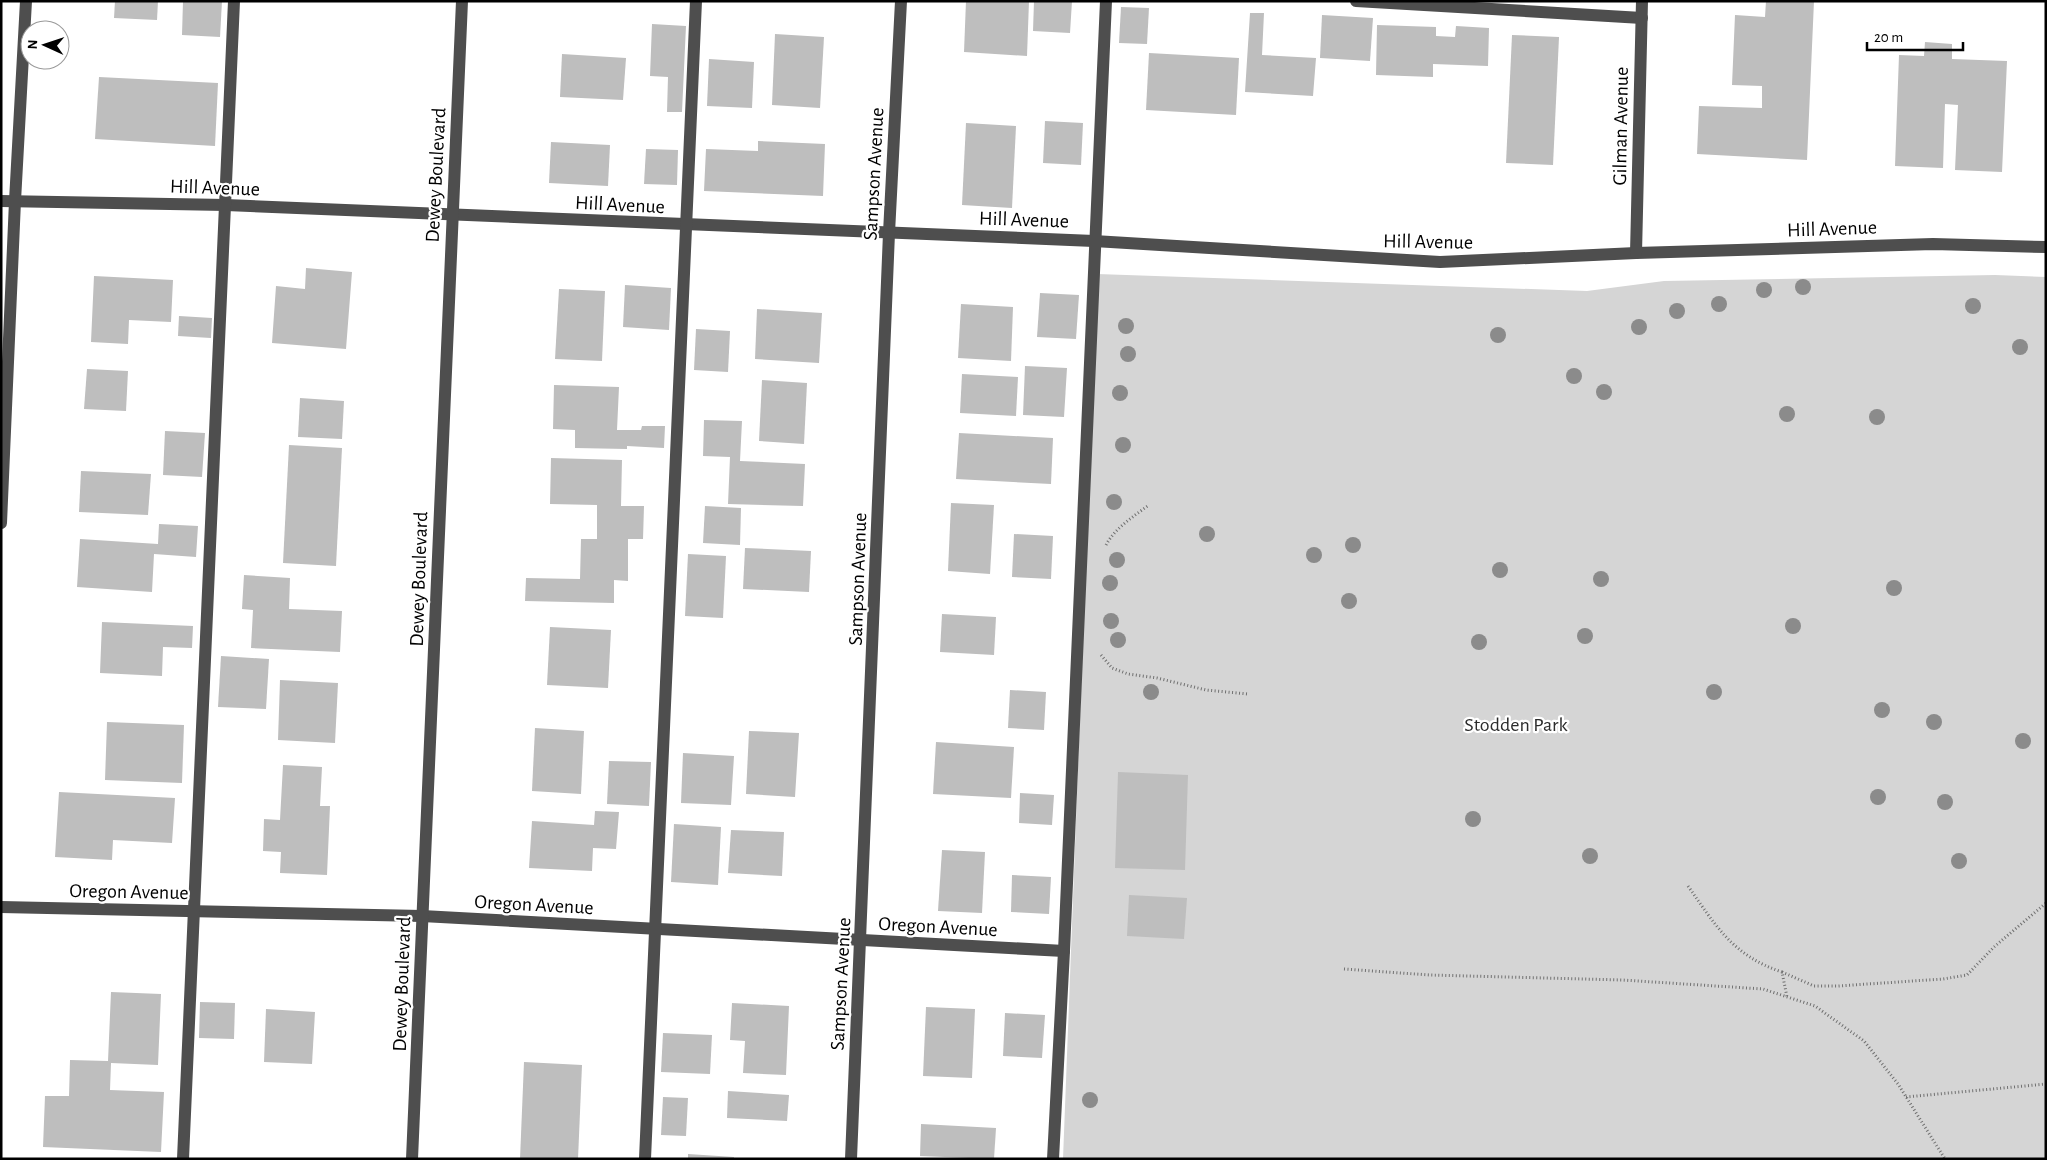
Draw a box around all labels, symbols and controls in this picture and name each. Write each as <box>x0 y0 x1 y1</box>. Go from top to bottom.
north arrow <box>20 20 70 70</box>
scale bar <box>1867 20 1963 52</box>
text: 20 m <box>1874 30 1903 45</box>
text: N <box>26 39 40 50</box>
street label: Gilman Avenue <box>1610 66 1632 186</box>
street label: Dewey Boulevard <box>422 107 450 243</box>
street label: Sampson Avenue <box>861 107 887 241</box>
street label: Hill Avenue <box>170 176 260 200</box>
street label: Hill Avenue <box>574 193 665 217</box>
street label: Hill Avenue <box>979 208 1069 232</box>
street label: Hill Avenue <box>1787 217 1877 241</box>
street label: Hill Avenue <box>1383 231 1473 253</box>
street label: Dewey Boulevard <box>407 511 431 647</box>
street label: Sampson Avenue <box>846 512 870 646</box>
park label: Stodden Park <box>1464 715 1568 735</box>
street label: Oregon Avenue <box>69 881 189 903</box>
street label: Oregon Avenue <box>474 892 594 918</box>
street label: Oregon Avenue <box>878 914 998 940</box>
street label: Dewey Boulevard <box>390 916 414 1052</box>
street label: Sampson Avenue <box>828 917 854 1051</box>

